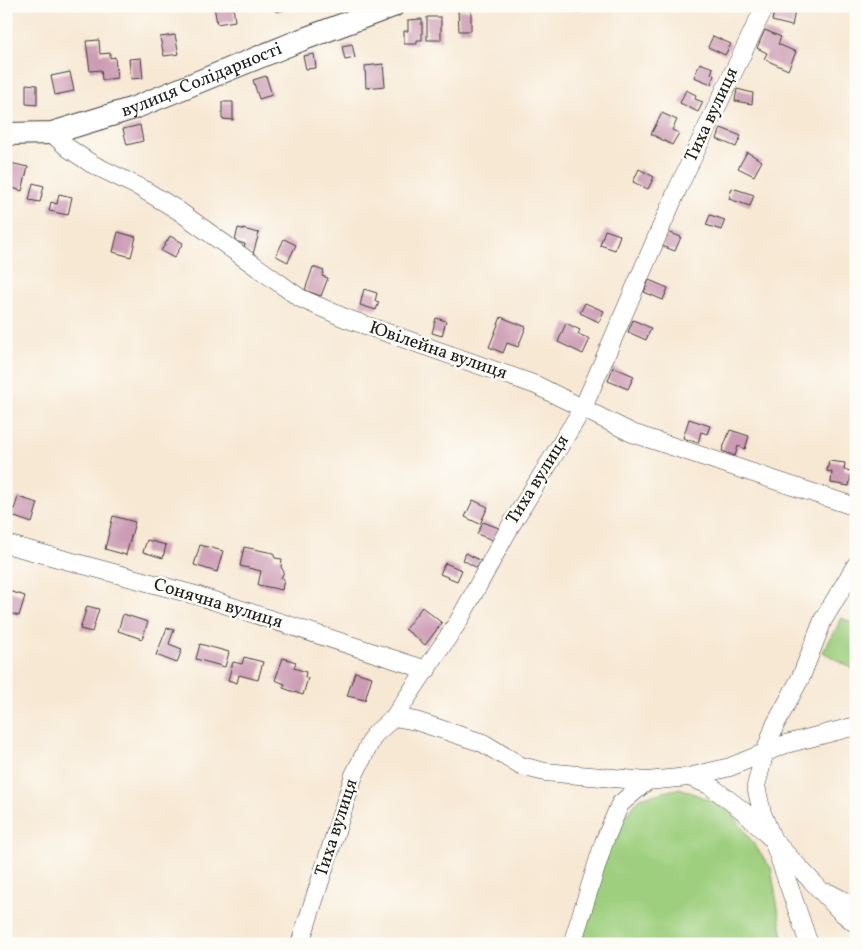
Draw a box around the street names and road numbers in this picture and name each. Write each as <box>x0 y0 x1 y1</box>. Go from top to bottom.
street label: вулиця Солідарності <box>119 37 286 124</box>
street label: Тиха вулиця <box>679 64 745 166</box>
street label: Ювілейна вулиця <box>366 316 510 386</box>
street label: Тиха вулиця <box>500 430 576 530</box>
street label: Сонячна вулиця <box>150 572 286 636</box>
street label: Тиха вулиця <box>309 776 365 880</box>

